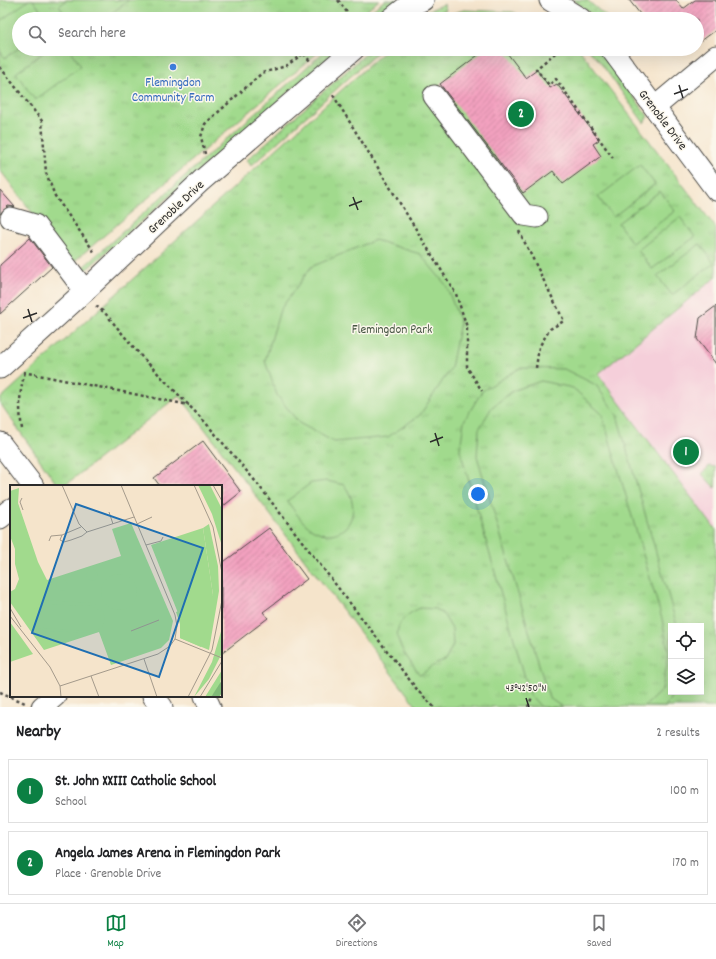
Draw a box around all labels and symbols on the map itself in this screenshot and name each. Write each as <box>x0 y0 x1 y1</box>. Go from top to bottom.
marker: Flemingdon Community Farm <box>168 62 178 72</box>
place label: Flemingdon Community Farm <box>132 74 214 108</box>
street label: Grenoble Drive <box>633 86 691 155</box>
pin: 2 <box>508 99 534 129</box>
street label: Grenoble Drive <box>144 176 209 239</box>
park label: Flemingdon Park <box>352 321 432 340</box>
pin: 1 <box>673 437 699 467</box>
your location <box>468 484 488 504</box>
inset map <box>10 485 222 697</box>
text: 43°42'50"N <box>506 682 546 696</box>

